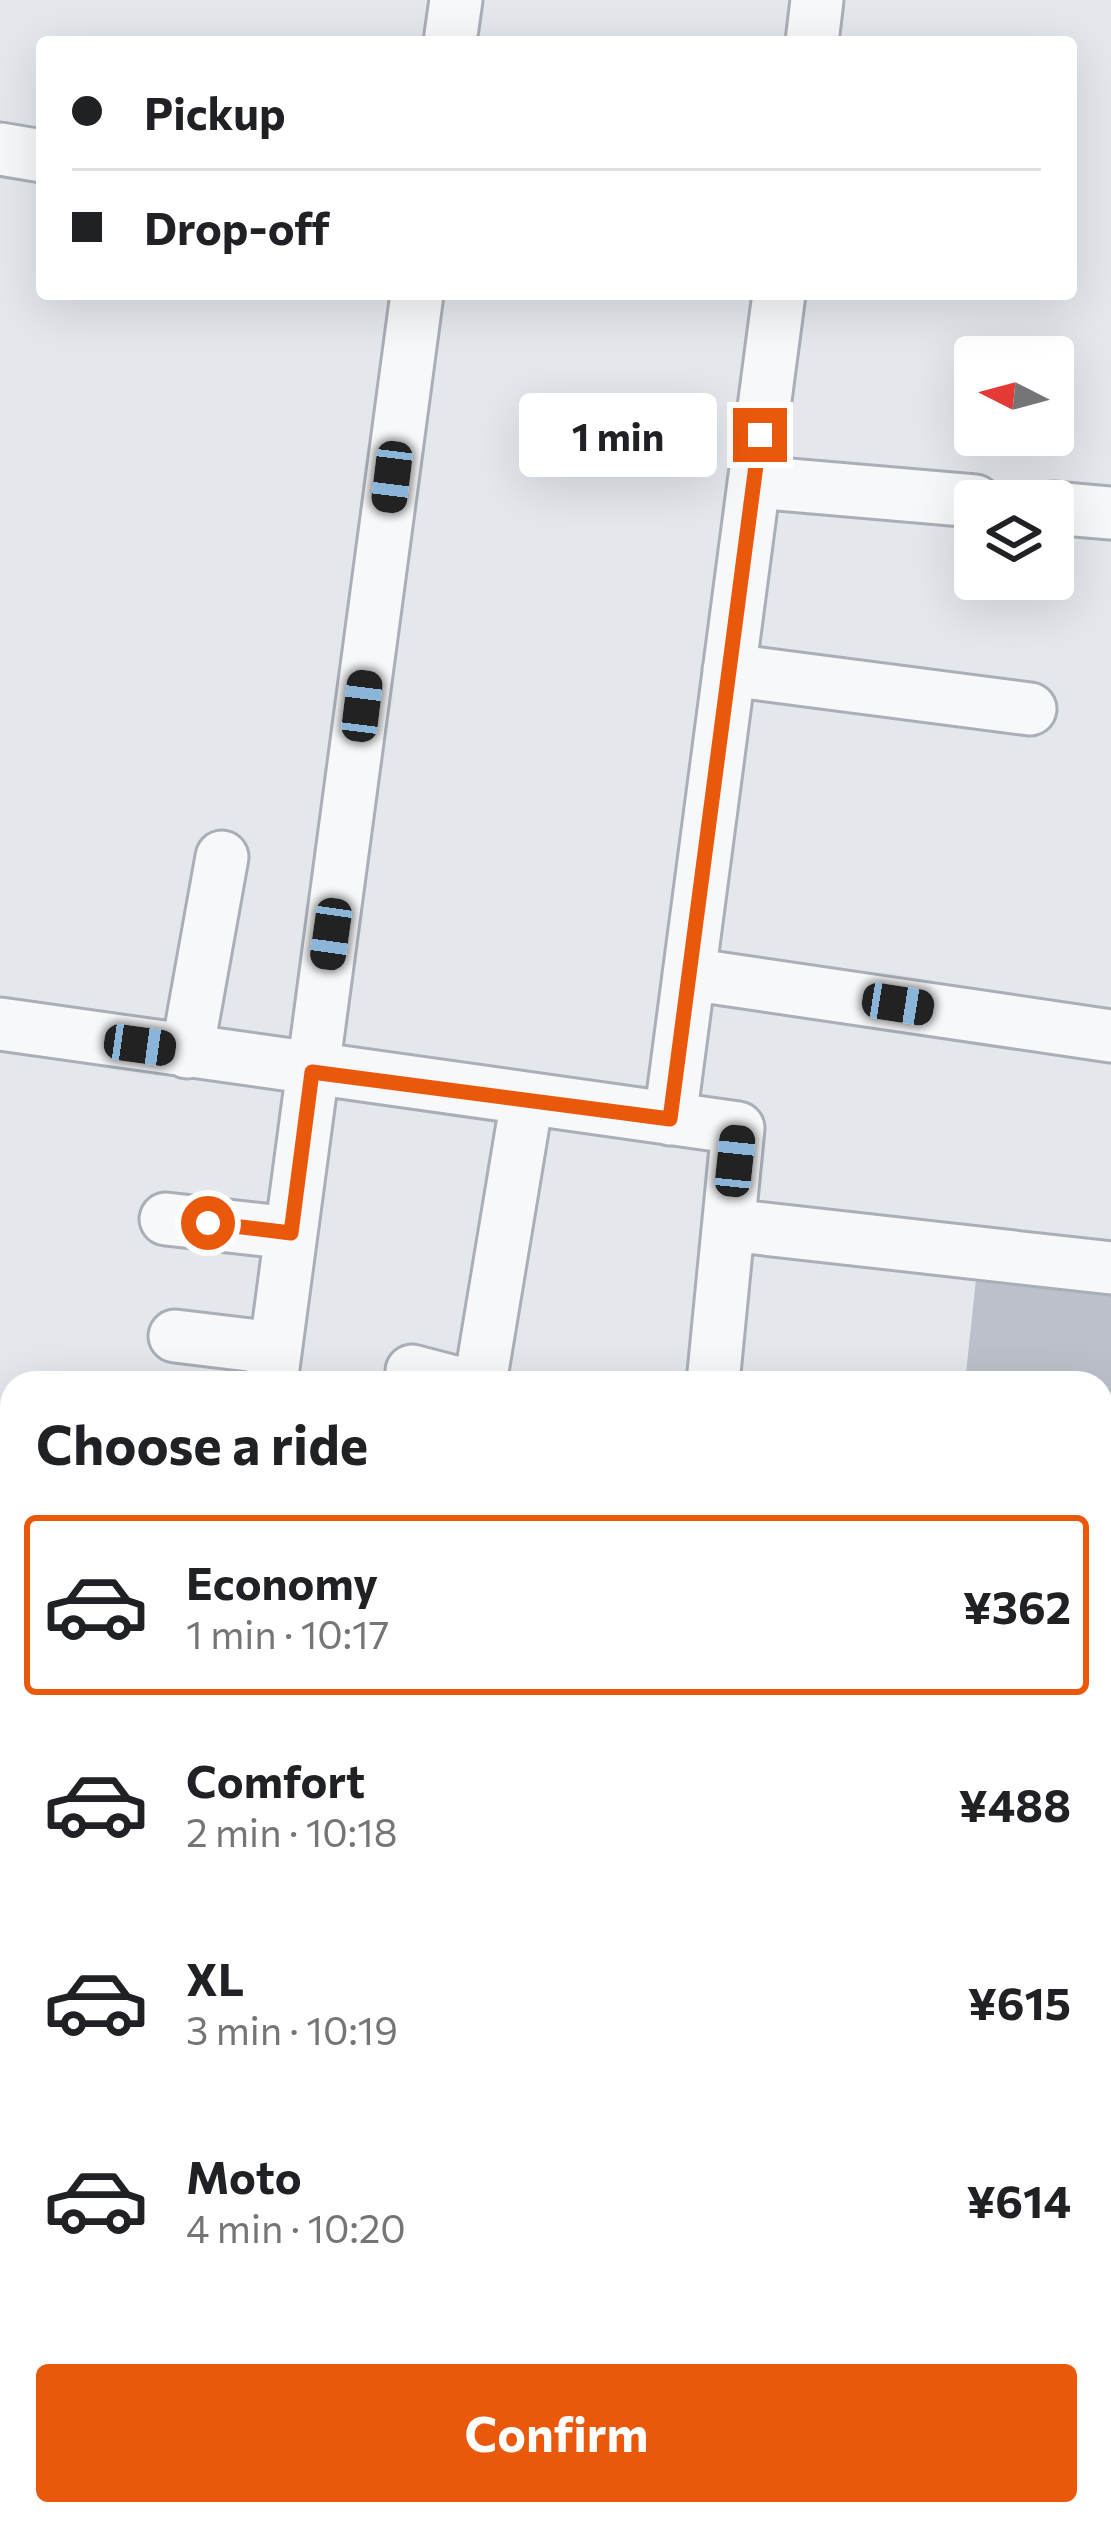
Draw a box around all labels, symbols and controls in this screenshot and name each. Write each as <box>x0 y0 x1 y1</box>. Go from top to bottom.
text: Pickup <box>144 84 286 139</box>
text: Drop-off <box>144 199 330 254</box>
north arrow <box>954 336 1074 456</box>
map controls <box>954 336 1074 600</box>
callout: 1 min <box>520 393 718 477</box>
route end <box>733 408 787 462</box>
text: 1 min <box>572 411 664 459</box>
car <box>370 439 414 515</box>
button: layers <box>954 480 1074 600</box>
car <box>340 668 384 744</box>
car <box>308 896 354 972</box>
car <box>860 981 936 1027</box>
car <box>102 1022 178 1068</box>
car <box>713 1123 757 1199</box>
route start <box>181 1196 235 1250</box>
text: Choose a ride <box>36 1410 368 1476</box>
icon: car <box>42 1551 150 1659</box>
text: Economy <box>186 1554 378 1609</box>
text: ¥362 <box>963 1578 1071 1633</box>
text: 1 min · 10:17 <box>186 1609 389 1657</box>
icon: car <box>42 1749 150 1857</box>
text: Comfort <box>186 1752 365 1807</box>
text: ¥488 <box>958 1776 1071 1831</box>
text: 2 min · 10:18 <box>186 1807 397 1855</box>
icon: car <box>42 1947 150 2055</box>
text: XL <box>186 1950 244 2005</box>
text: ¥615 <box>968 1974 1071 2029</box>
text: 3 min · 10:19 <box>186 2005 398 2053</box>
icon: car <box>42 2145 150 2253</box>
text: Moto <box>186 2148 302 2203</box>
text: ¥614 <box>966 2172 1071 2227</box>
text: 4 min · 10:20 <box>186 2203 406 2251</box>
button: Confirm <box>36 2364 1077 2502</box>

